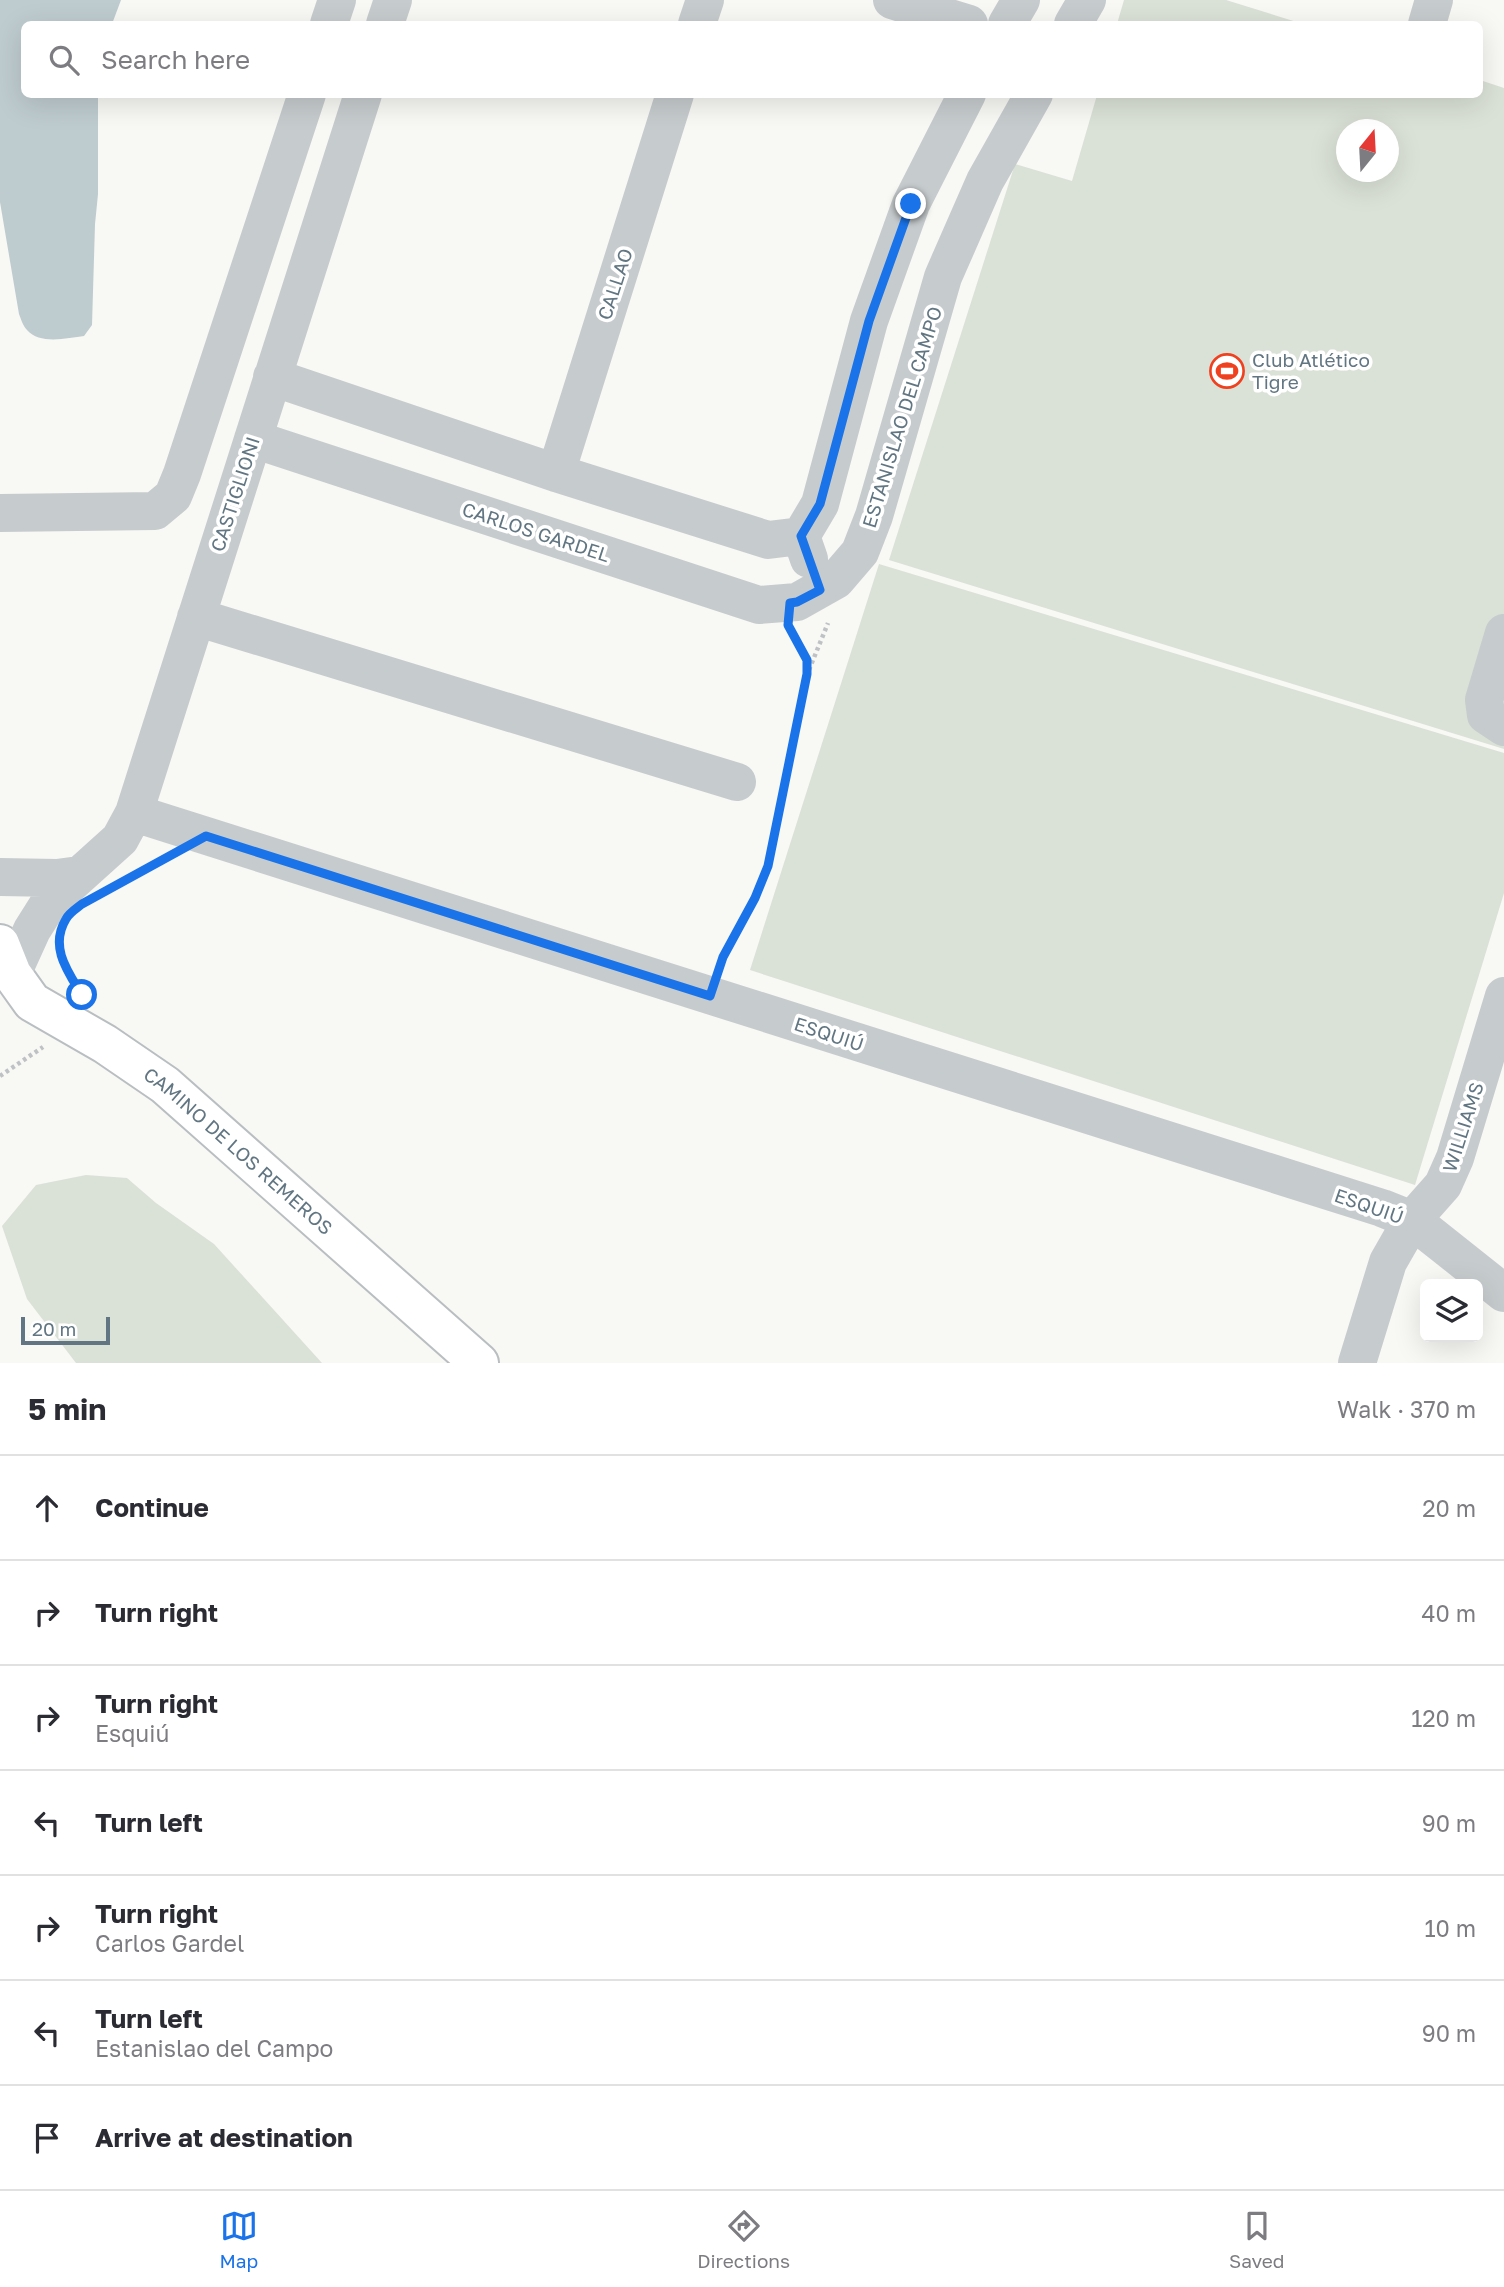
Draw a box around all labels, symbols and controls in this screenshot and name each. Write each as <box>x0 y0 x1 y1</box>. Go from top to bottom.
search box <box>21 21 1483 98</box>
icon: search <box>45 41 83 79</box>
text: Search here <box>101 44 250 75</box>
north arrow <box>1336 119 1399 182</box>
route end <box>895 188 926 219</box>
street label: CALLAO <box>592 245 637 323</box>
street label: ESTANISLAO DEL CAMPO <box>857 303 946 530</box>
place label: Club Atlético Tigre <box>1252 348 1370 393</box>
sports icon: Club Atlético Tigre <box>1208 352 1246 390</box>
street label: CASTIGLIONI <box>205 433 264 554</box>
street label: CARLOS GARDEL <box>460 497 613 566</box>
route start <box>66 979 97 1010</box>
street label: ESQUIÚ <box>792 1012 867 1056</box>
street label: CAMINO DE LOS REMEROS <box>140 1062 338 1239</box>
street label: WILLIAMS <box>1437 1079 1488 1175</box>
street label: ESQUIÚ <box>1332 1183 1407 1228</box>
map controls <box>1420 1279 1483 1342</box>
button: layers <box>1420 1279 1483 1342</box>
scale bar <box>21 1314 110 1346</box>
text: 20 m <box>32 1317 76 1340</box>
text: 5 min <box>28 1391 106 1427</box>
text: Walk · 370 m <box>1337 1395 1476 1423</box>
icon: ahead <box>28 1489 66 1527</box>
text: Continue <box>95 1492 209 1523</box>
text: 20 m <box>1422 1494 1476 1522</box>
icon: right <box>28 1594 66 1632</box>
text: Turn right <box>95 1597 218 1628</box>
text: 40 m <box>1422 1599 1476 1627</box>
text: Turn right <box>95 1688 218 1719</box>
icon: right <box>28 1699 66 1737</box>
text: 120 m <box>1411 1704 1476 1732</box>
text: Esquiú <box>95 1719 169 1747</box>
icon: left <box>28 1804 66 1842</box>
text: Turn left <box>95 1807 203 1838</box>
text: 90 m <box>1422 1809 1476 1837</box>
text: Turn right <box>95 1898 218 1929</box>
icon: right <box>28 1909 66 1947</box>
text: 10 m <box>1424 1914 1476 1942</box>
text: Carlos Gardel <box>95 1929 244 1957</box>
text: Turn left <box>95 2003 203 2034</box>
icon: left <box>28 2014 66 2052</box>
text: 90 m <box>1422 2019 1476 2047</box>
text: Estanislao del Campo <box>95 2034 333 2062</box>
icon: arrive <box>28 2119 66 2157</box>
text: Arrive at destination <box>95 2122 353 2153</box>
tab: Map <box>219 2207 258 2272</box>
tab: Directions <box>697 2207 790 2272</box>
tab: Saved <box>1229 2207 1285 2272</box>

